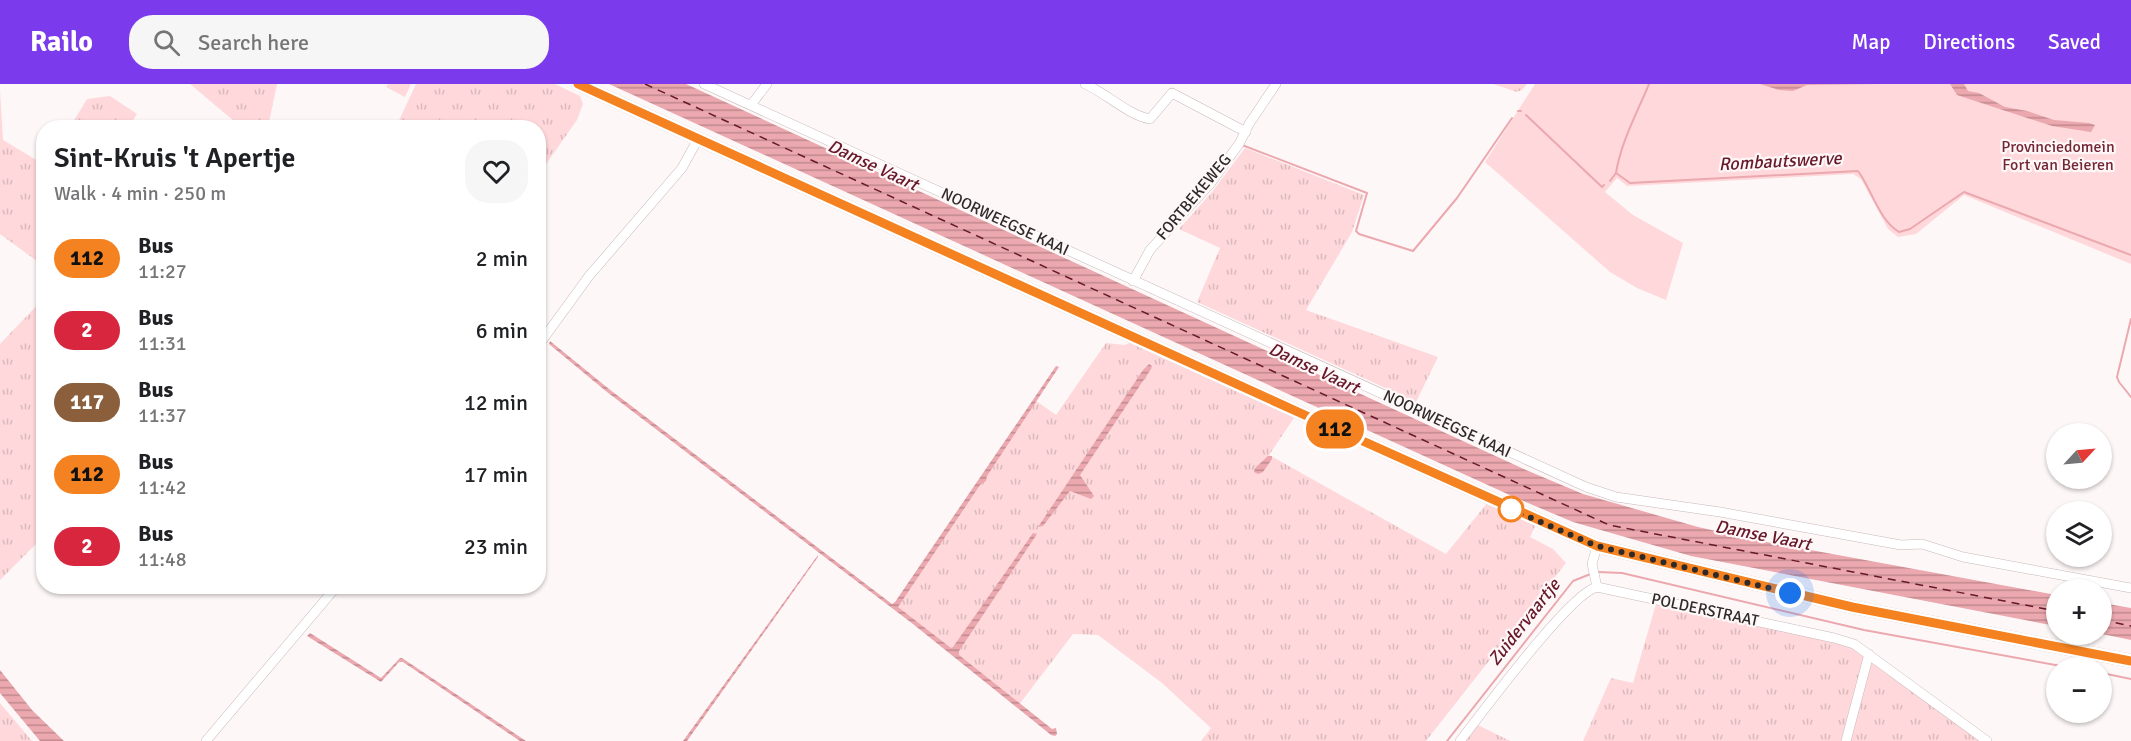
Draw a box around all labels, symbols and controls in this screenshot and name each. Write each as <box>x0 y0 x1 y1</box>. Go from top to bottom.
search box <box>129 15 549 69</box>
text: Railo <box>30 25 93 59</box>
icon: search <box>150 26 183 59</box>
text: Search here <box>198 29 309 56</box>
text: Map <box>1852 29 1890 55</box>
text: Directions <box>1923 29 2015 55</box>
text: Saved <box>2048 29 2101 55</box>
water label: Damse Vaart <box>824 135 924 197</box>
park label: Provinciedomein Fort van Beieren <box>2001 137 2115 175</box>
button: heart <box>465 140 528 203</box>
text: Sint-Kruis 't Apertje <box>54 141 296 175</box>
water label: Rombautswerve <box>1718 147 1843 175</box>
street label: FORTBEKEWEG <box>1152 150 1236 244</box>
text: Walk · 4 min · 250 m <box>54 181 226 206</box>
street label: NOORWEEGSE KAAI <box>938 184 1072 260</box>
text: Bus <box>138 232 173 259</box>
text: 112 <box>70 245 104 271</box>
text: 2 min <box>476 245 528 272</box>
text: 11:27 <box>138 259 187 284</box>
text: Bus <box>138 304 173 331</box>
text: 2 <box>81 317 93 343</box>
text: 6 min <box>476 317 528 344</box>
text: 11:31 <box>138 331 187 356</box>
water label: Damse Vaart <box>1265 338 1365 400</box>
text: Bus <box>138 376 173 403</box>
street label: NOORWEEGSE KAAI <box>1380 386 1514 462</box>
text: 117 <box>70 389 104 415</box>
text: 12 min <box>464 389 528 416</box>
text: 11:37 <box>138 403 187 428</box>
line badge: 112 <box>1300 410 1370 448</box>
text: 112 <box>1318 416 1352 442</box>
north arrow <box>2046 423 2112 489</box>
map controls <box>2046 423 2112 723</box>
text: Bus <box>138 448 173 475</box>
text: 112 <box>70 461 104 487</box>
text: 17 min <box>464 461 528 488</box>
text: 11:42 <box>138 475 187 500</box>
unlabelled marker <box>1498 496 1524 522</box>
button: layers <box>2046 501 2112 567</box>
water label: Damse Vaart <box>1713 515 1815 556</box>
text: Bus <box>138 520 173 547</box>
text: 2 <box>81 533 93 559</box>
text: 23 min <box>464 533 528 560</box>
text: 11:48 <box>138 547 187 572</box>
water label: Zuidervaartje <box>1483 574 1565 670</box>
your location <box>1775 578 1805 608</box>
button: + <box>2046 579 2112 645</box>
street label: POLDERSTRAAT <box>1649 589 1761 631</box>
button: − <box>2046 657 2112 723</box>

